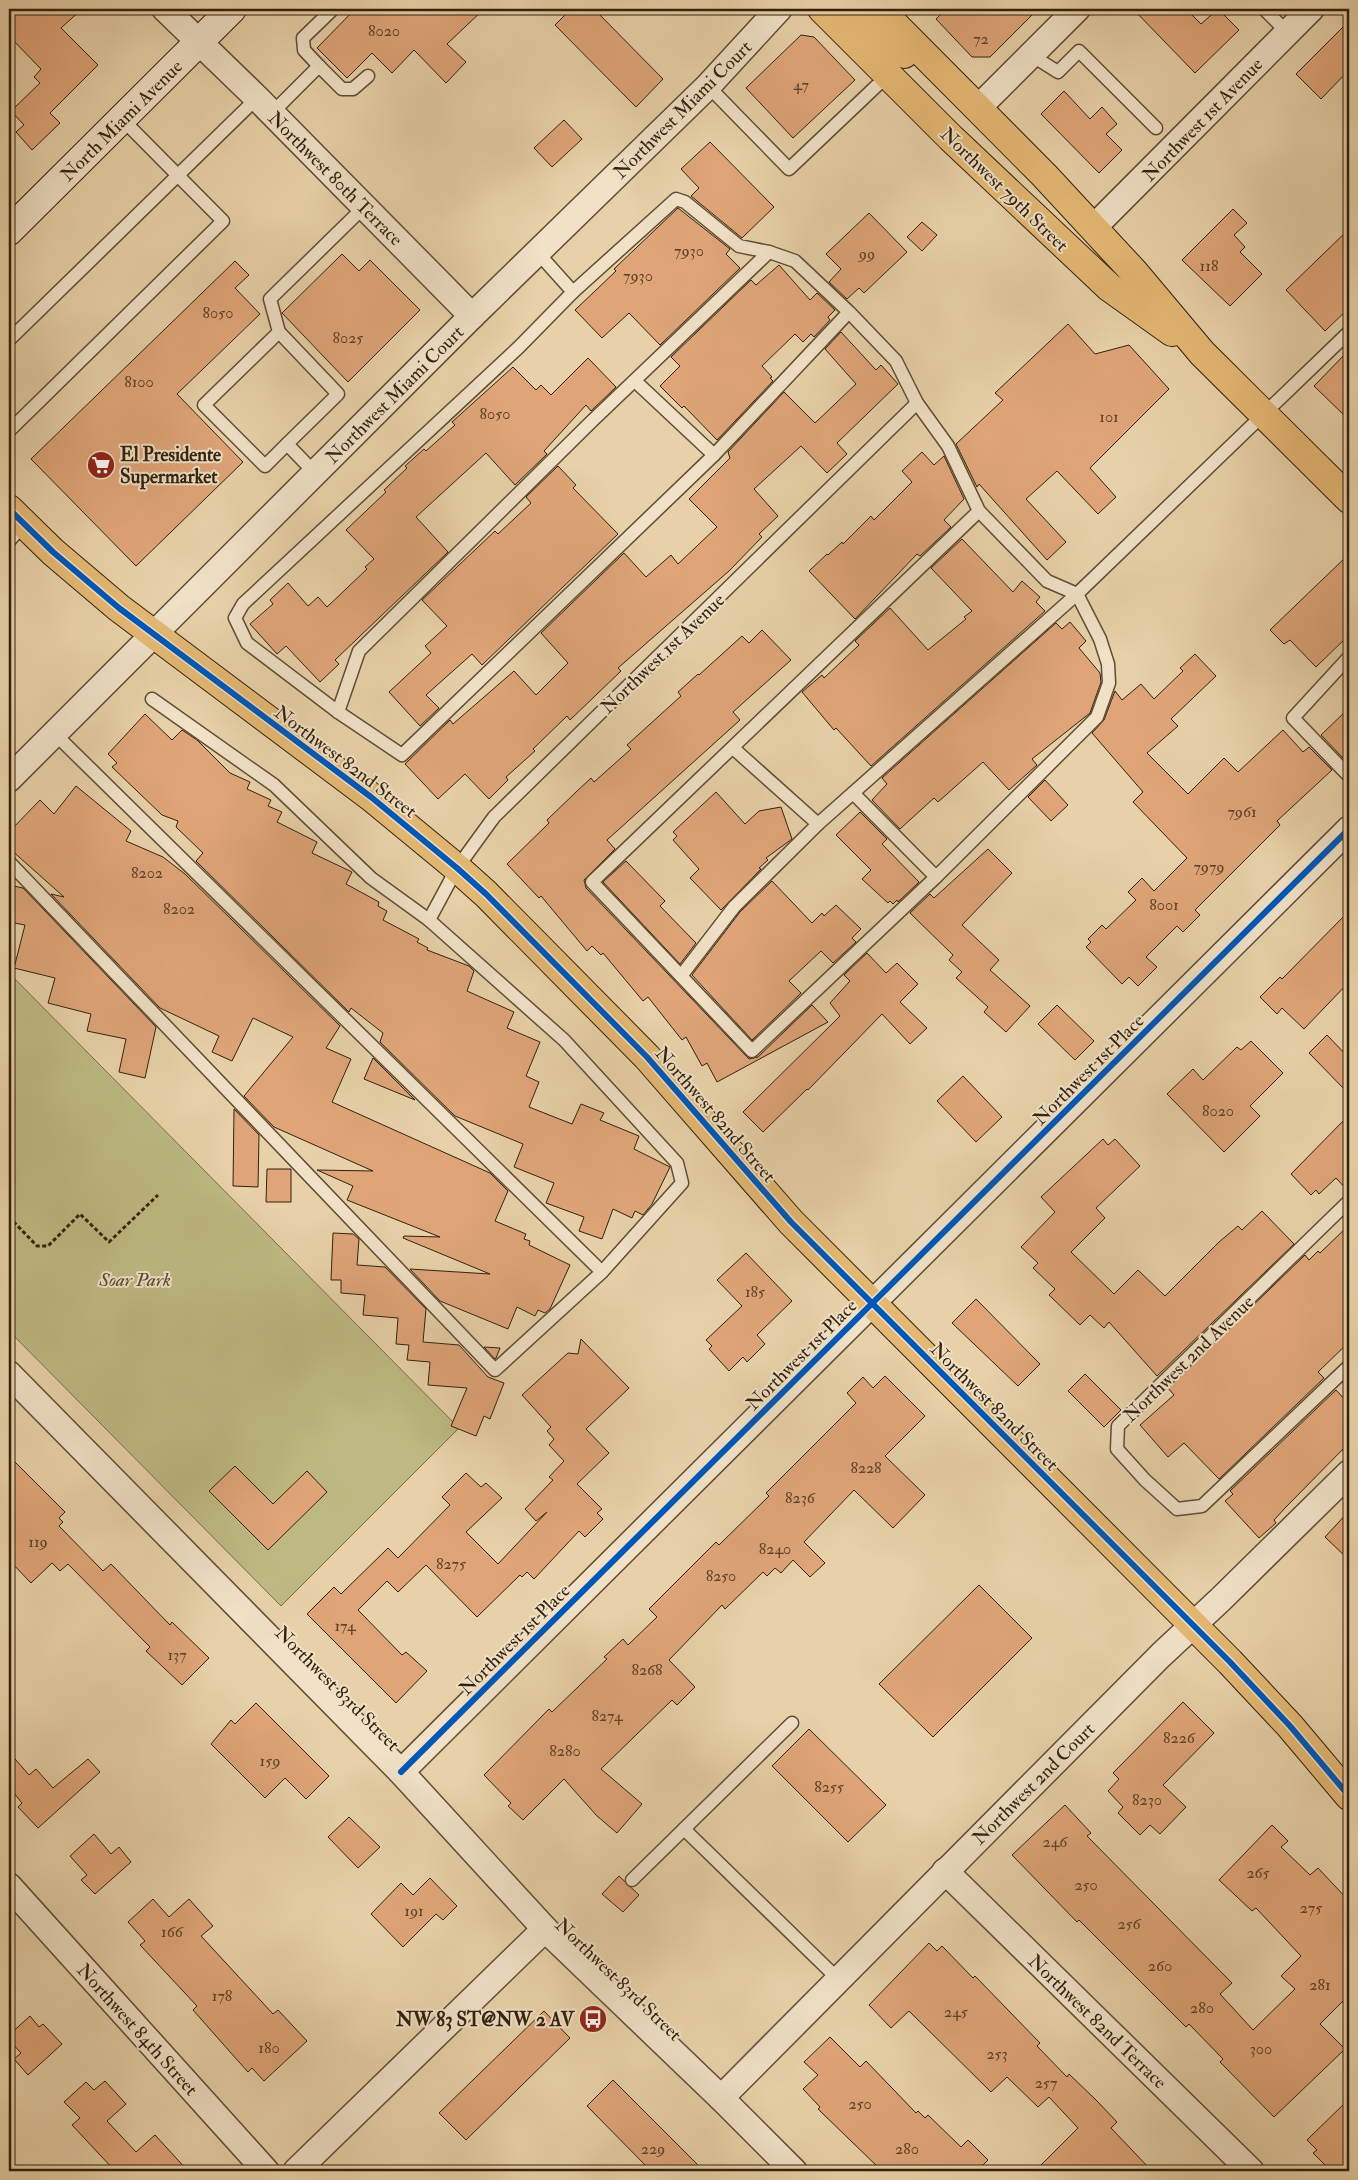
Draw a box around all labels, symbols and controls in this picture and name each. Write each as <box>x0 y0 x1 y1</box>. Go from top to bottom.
house number: 8020 <box>368 21 400 41</box>
house number: 72 <box>973 29 989 49</box>
street label: Northwest Miami Court <box>608 35 757 184</box>
street label: Northwest 1st Avenue <box>1137 53 1268 187</box>
street label: North Miami Avenue <box>56 55 188 187</box>
house number: 47 <box>793 75 809 95</box>
street label: Northwest 80th Terrace <box>263 106 408 251</box>
street label: Northwest 79th Street <box>935 122 1074 257</box>
house number: 7930 <box>674 241 704 261</box>
house number: 99 <box>858 244 875 264</box>
house number: 118 <box>1200 256 1219 276</box>
house number: 7930 <box>623 266 653 286</box>
house number: 8050 <box>203 303 233 323</box>
street label: Northwest Miami Court <box>320 320 469 469</box>
house number: 8025 <box>333 328 363 348</box>
house number: 8100 <box>124 372 154 392</box>
house number: 8050 <box>480 404 510 424</box>
house number: 101 <box>1099 407 1119 427</box>
place label: El Presidente Supermarket <box>120 443 221 490</box>
supermarket icon: El Presidente Supermarket <box>86 450 116 480</box>
street label: Northwest 1st Avenue <box>596 588 730 719</box>
street label: Northwest 82nd Street <box>269 700 421 823</box>
house number: 7961 <box>1227 802 1257 822</box>
house number: 7979 <box>1193 857 1225 877</box>
house number: 8202 <box>131 863 163 883</box>
house number: 8001 <box>1149 895 1179 915</box>
house number: 8202 <box>163 899 195 919</box>
street label: Northwest 1st Place <box>1028 1009 1149 1130</box>
street label: Northwest 82nd Street <box>650 1042 781 1188</box>
house number: 8020 <box>1202 1101 1234 1121</box>
park label: Soar Park <box>98 1268 171 1292</box>
house number: 185 <box>745 1282 765 1302</box>
street label: Northwest 2nd Avenue <box>1118 1290 1259 1427</box>
street label: Northwest 1st Place <box>741 1294 862 1415</box>
street label: Northwest 82nd Street <box>925 1337 1064 1476</box>
house number: 8228 <box>850 1458 882 1478</box>
house number: 8236 <box>785 1488 816 1508</box>
house number: 119 <box>28 1532 48 1552</box>
house number: 8240 <box>759 1539 791 1559</box>
house number: 8275 <box>436 1554 466 1574</box>
house number: 8250 <box>706 1566 736 1586</box>
street label: Northwest 1st Place <box>454 1579 575 1700</box>
house number: 174 <box>334 1616 357 1636</box>
street label: Northwest 83rd Street <box>270 1621 405 1756</box>
house number: 137 <box>167 1645 187 1665</box>
house number: 8268 <box>631 1660 663 1680</box>
house number: 8274 <box>591 1706 624 1726</box>
street label: Northwest 2nd Court <box>967 1717 1100 1850</box>
house number: 8226 <box>1163 1728 1196 1748</box>
house number: 8280 <box>549 1741 581 1761</box>
house number: 159 <box>260 1751 280 1771</box>
house number: 8255 <box>814 1777 844 1797</box>
house number: 8230 <box>1132 1790 1162 1810</box>
house number: 246 <box>1043 1832 1068 1852</box>
house number: 265 <box>1246 1863 1270 1883</box>
house number: 250 <box>1074 1875 1098 1895</box>
house number: 275 <box>1300 1898 1322 1918</box>
house number: 191 <box>404 1901 424 1921</box>
street label: Northwest 83rd Street <box>550 1913 687 2046</box>
house number: 256 <box>1117 1914 1141 1934</box>
house number: 166 <box>161 1922 184 1942</box>
street label: Northwest 82nd Terrace <box>1023 1949 1172 2094</box>
house number: 260 <box>1148 1956 1172 1976</box>
street label: Northwest 84th Street <box>71 1958 203 2101</box>
house number: 281 <box>1309 1975 1331 1995</box>
house number: 178 <box>212 1986 233 2006</box>
house number: 280 <box>1190 1998 1214 2018</box>
house number: 245 <box>944 2002 968 2022</box>
bus stop icon: NW 83 ST@NW 2 AV <box>578 2004 608 2034</box>
place label: NW 83 ST@NW 2 AV <box>395 2008 576 2032</box>
house number: 180 <box>258 2038 280 2058</box>
house number: 300 <box>1250 2039 1272 2059</box>
house number: 253 <box>986 2044 1008 2064</box>
house number: 257 <box>1035 2073 1058 2093</box>
house number: 250 <box>848 2094 872 2114</box>
house number: 229 <box>641 2139 665 2159</box>
house number: 280 <box>895 2139 919 2159</box>

